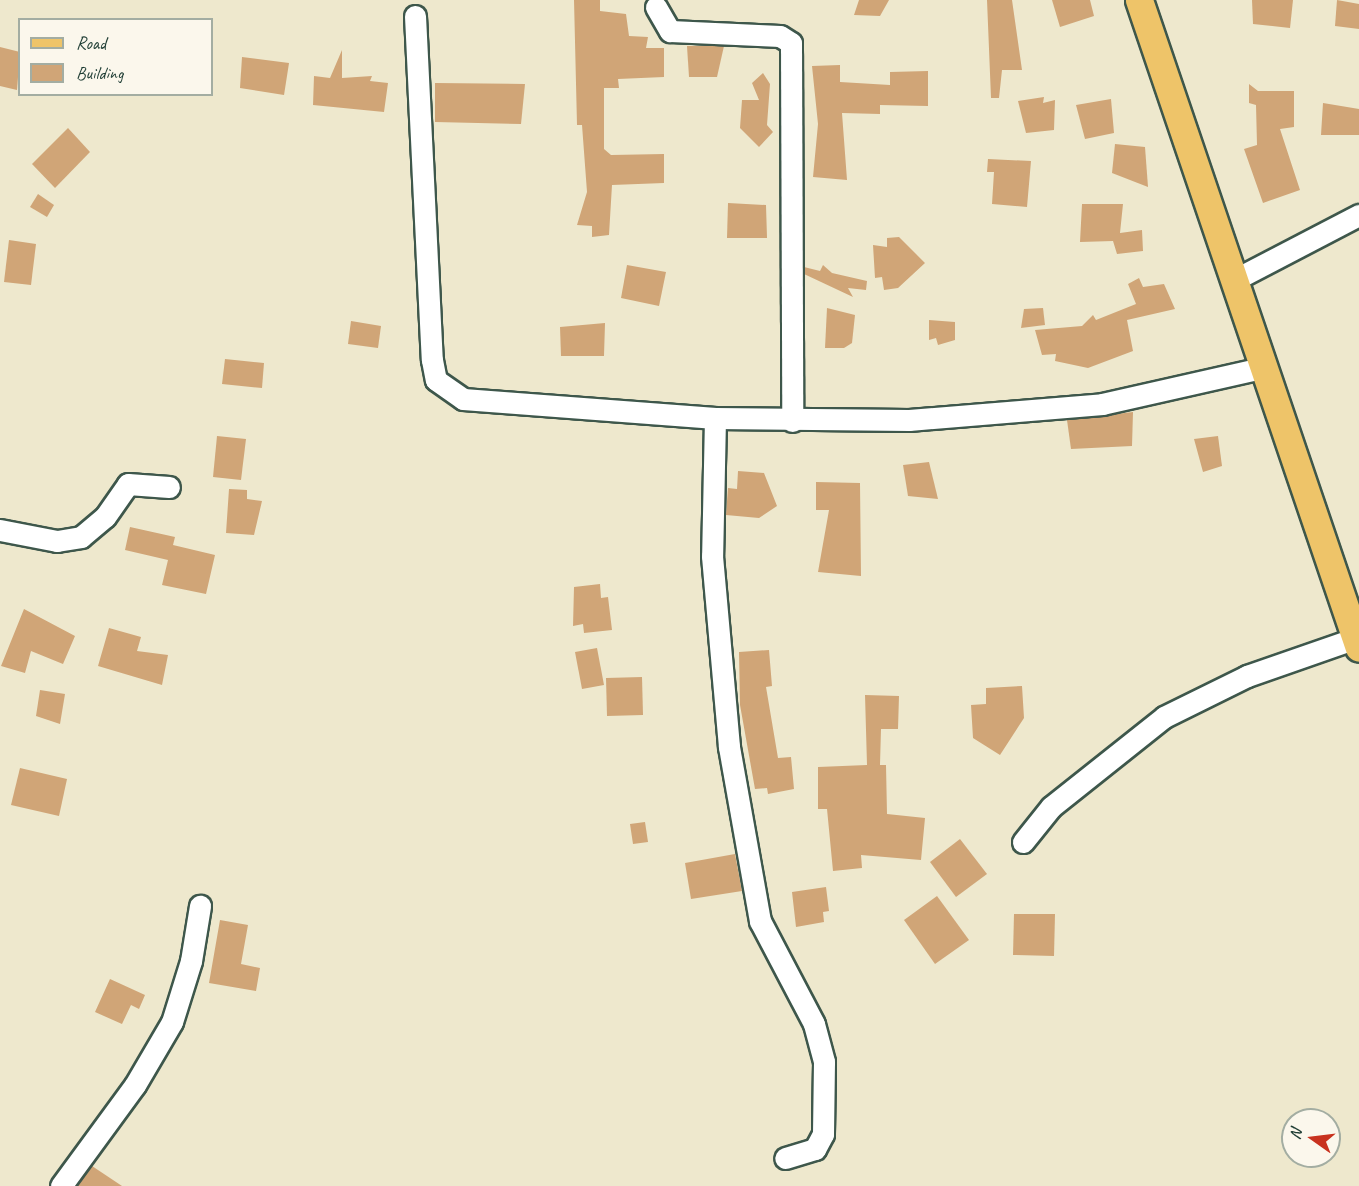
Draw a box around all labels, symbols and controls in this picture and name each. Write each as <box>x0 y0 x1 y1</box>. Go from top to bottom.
legend <box>18 18 213 96</box>
text: Road <box>76 32 106 54</box>
text: Building <box>76 62 123 84</box>
north arrow <box>1281 1108 1341 1168</box>
text: N <box>1285 1127 1306 1141</box>

